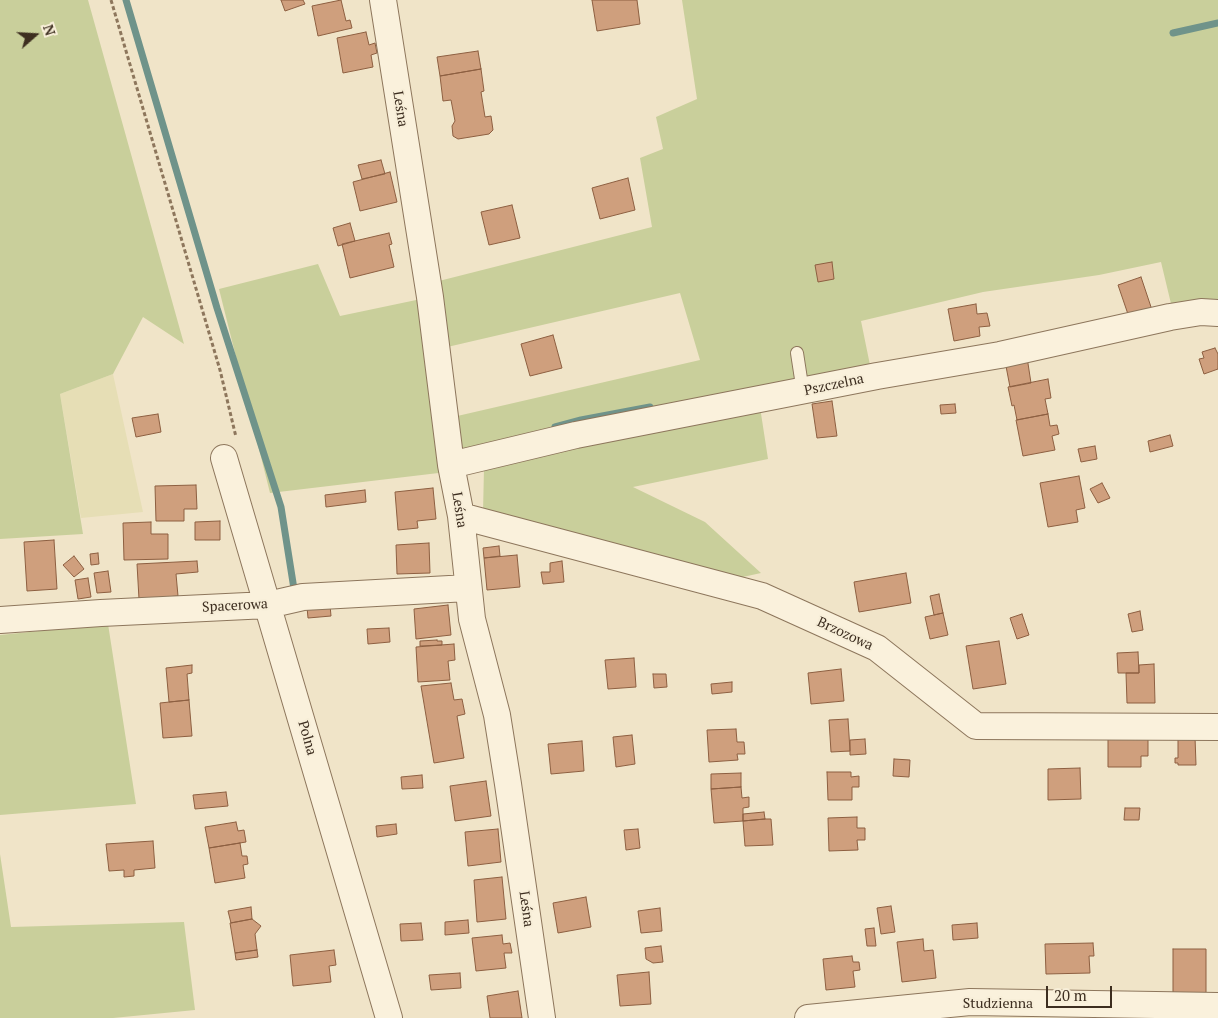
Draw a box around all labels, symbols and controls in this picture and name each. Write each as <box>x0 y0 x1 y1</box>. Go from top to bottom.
north arrow <box>10 10 60 60</box>
text: N <box>39 22 60 38</box>
street label: Leśna <box>389 90 411 128</box>
street label: Pszczelna <box>803 370 865 400</box>
street label: Leśna <box>448 491 470 529</box>
street label: Spacerowa <box>202 596 268 616</box>
street label: Brzozowa <box>814 614 876 654</box>
street label: Polna <box>294 719 320 757</box>
street label: Leśna <box>515 890 537 928</box>
scale bar <box>1048 976 1114 1008</box>
text: 20 m <box>1054 985 1087 1005</box>
street label: Studzienna <box>963 996 1033 1012</box>

